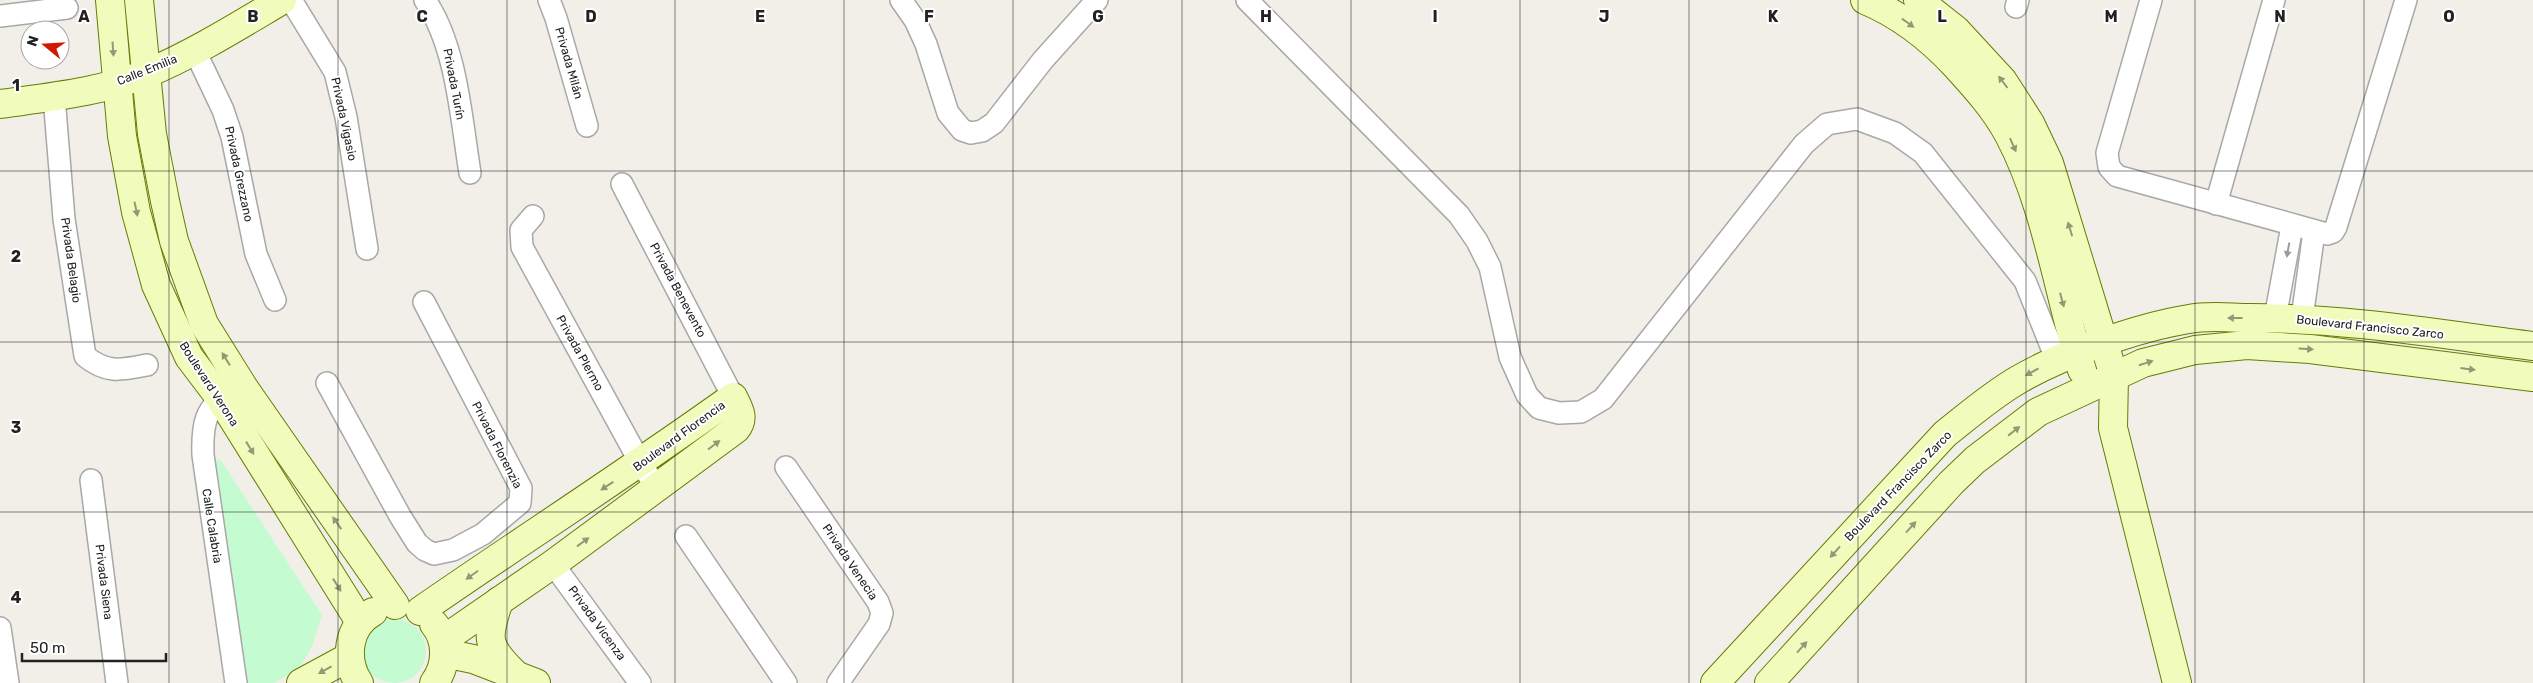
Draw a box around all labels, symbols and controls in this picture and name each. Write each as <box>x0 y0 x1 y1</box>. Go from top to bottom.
text: A <box>78 7 90 26</box>
text: B <box>247 7 259 26</box>
text: C <box>416 7 428 26</box>
text: D <box>585 7 597 26</box>
text: E <box>755 7 765 26</box>
text: F <box>924 7 934 26</box>
text: G <box>1092 7 1104 26</box>
text: H <box>1260 7 1272 26</box>
text: I <box>1432 7 1438 26</box>
text: J <box>1599 7 1609 26</box>
text: K <box>1768 7 1779 26</box>
text: L <box>1937 7 1947 26</box>
text: M <box>2104 7 2118 26</box>
text: N <box>2274 7 2286 26</box>
text: O <box>2443 7 2455 26</box>
one-way arrow <box>1901 18 1914 29</box>
north arrow <box>20 20 70 70</box>
street label: Privada Milán <box>552 25 586 101</box>
text: N <box>23 34 43 49</box>
one-way arrow <box>110 41 118 57</box>
street label: Privada Turín <box>440 47 468 121</box>
street label: Calle Emilia <box>115 52 179 88</box>
one-way arrow <box>1998 75 2008 89</box>
text: 1 <box>12 76 20 95</box>
street label: Privada Vigasio <box>328 76 360 162</box>
street label: Privada Grezzano <box>222 125 256 223</box>
one-way arrow <box>2009 138 2017 152</box>
one-way arrow <box>132 202 140 218</box>
street label: Privada Belagio <box>58 216 84 304</box>
one-way arrow <box>2065 221 2073 236</box>
street label: Privada Benevento <box>647 240 709 340</box>
one-way arrow <box>2283 242 2291 258</box>
text: 2 <box>11 247 21 266</box>
one-way arrow <box>2058 292 2066 307</box>
street label: Boulevard Francisco Zarco <box>2296 312 2445 342</box>
street label: Privada Plermo <box>553 313 607 393</box>
one-way arrow <box>2227 314 2243 322</box>
street label: Boulevard Verona <box>176 339 242 429</box>
one-way arrow <box>2299 345 2315 353</box>
one-way arrow <box>222 353 231 366</box>
one-way arrow <box>2138 359 2153 366</box>
one-way arrow <box>2460 365 2476 373</box>
one-way arrow <box>2025 368 2039 376</box>
street label: Boulevard Florencia <box>630 398 728 474</box>
street label: Privada Florenzia <box>469 399 525 491</box>
text: 3 <box>11 418 21 437</box>
one-way arrow <box>2007 425 2020 436</box>
street label: Boulevard Francisco Zarco <box>1842 428 1955 544</box>
one-way arrow <box>707 440 720 451</box>
one-way arrow <box>246 441 255 455</box>
one-way arrow <box>601 481 614 490</box>
street label: Calle Calabria <box>199 488 225 564</box>
one-way arrow <box>332 516 342 530</box>
street label: Privada Venecia <box>819 521 881 603</box>
one-way arrow <box>1905 521 1917 533</box>
one-way arrow <box>576 537 590 547</box>
street label: Privada Siena <box>92 543 116 621</box>
one-way arrow <box>1829 545 1841 557</box>
one-way arrow <box>465 570 478 580</box>
one-way arrow <box>332 579 342 592</box>
street label: Privada Vicenza <box>565 583 629 663</box>
text: 4 <box>11 588 22 607</box>
scale bar <box>22 630 166 662</box>
text: 50 m <box>30 639 65 657</box>
one-way arrow <box>1796 641 1807 653</box>
one-way arrow <box>318 666 332 674</box>

